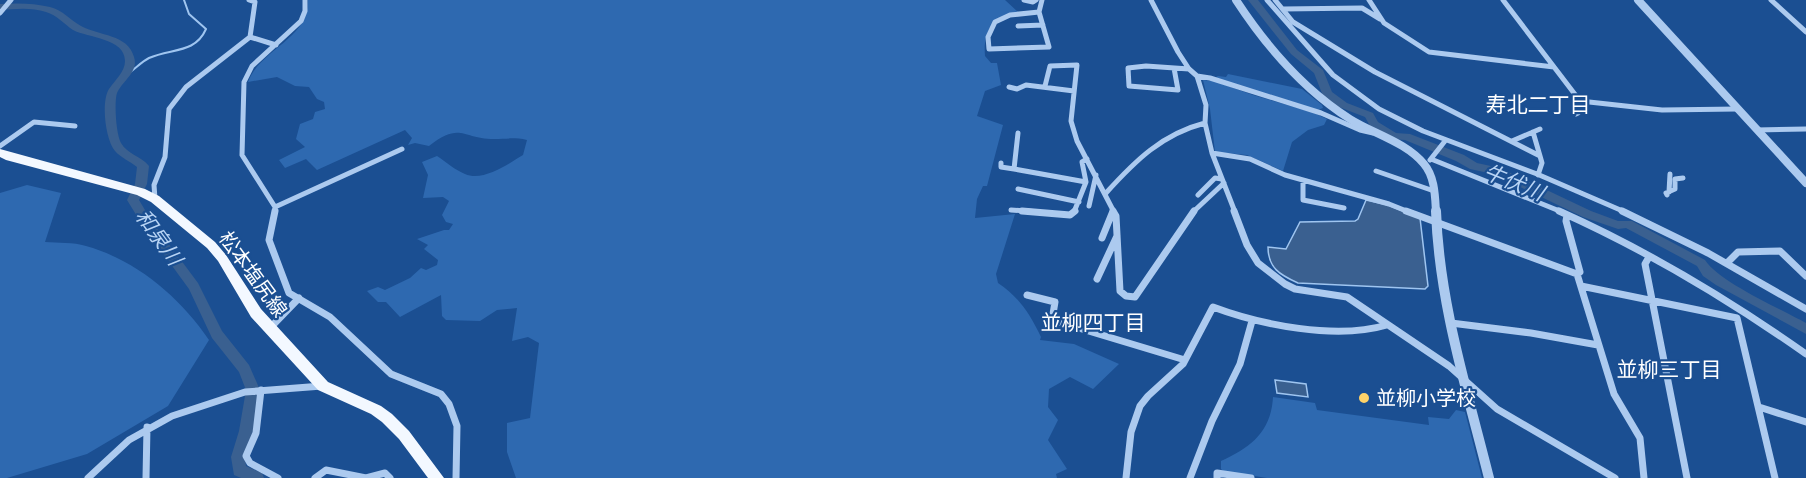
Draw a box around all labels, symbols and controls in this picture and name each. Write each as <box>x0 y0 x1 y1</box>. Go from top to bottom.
district label: 寿北二丁目 <box>1486 92 1591 117</box>
water label: 牛伏川 <box>1480 159 1550 206</box>
water label: 和泉川 <box>130 204 189 271</box>
street label: 松本塩尻線 <box>214 226 292 322</box>
district label: 並柳四丁目 <box>1041 310 1146 335</box>
district label: 並柳三丁目 <box>1617 357 1722 382</box>
place label: 並柳小学校 <box>1376 386 1476 410</box>
marker: 並柳小学校 <box>1357 391 1371 405</box>

